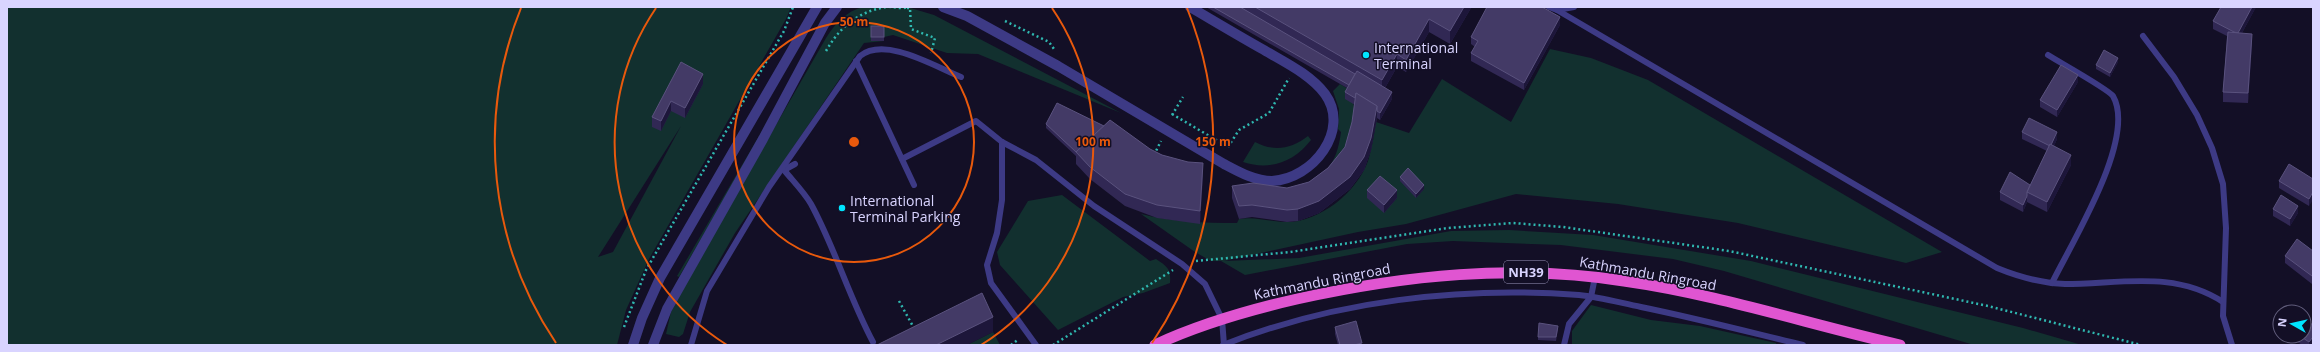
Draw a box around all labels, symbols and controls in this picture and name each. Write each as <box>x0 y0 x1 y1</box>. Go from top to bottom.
text: 50 m <box>840 13 868 30</box>
place label: International Terminal <box>1374 38 1458 73</box>
marker: International Terminal <box>1361 50 1371 60</box>
text: 100 m <box>1075 133 1111 150</box>
text: 150 m <box>1195 133 1231 150</box>
centre of rings <box>847 135 861 149</box>
place label: International Terminal Parking <box>850 191 961 226</box>
marker: International Terminal Parking <box>837 203 847 213</box>
street label: Kathmandu Ringroad <box>1578 252 1718 294</box>
street label: Kathmandu Ringroad <box>1252 258 1392 304</box>
road number: NH39 <box>1504 261 1548 283</box>
north arrow <box>2272 304 2312 344</box>
text: N <box>2274 317 2290 328</box>

